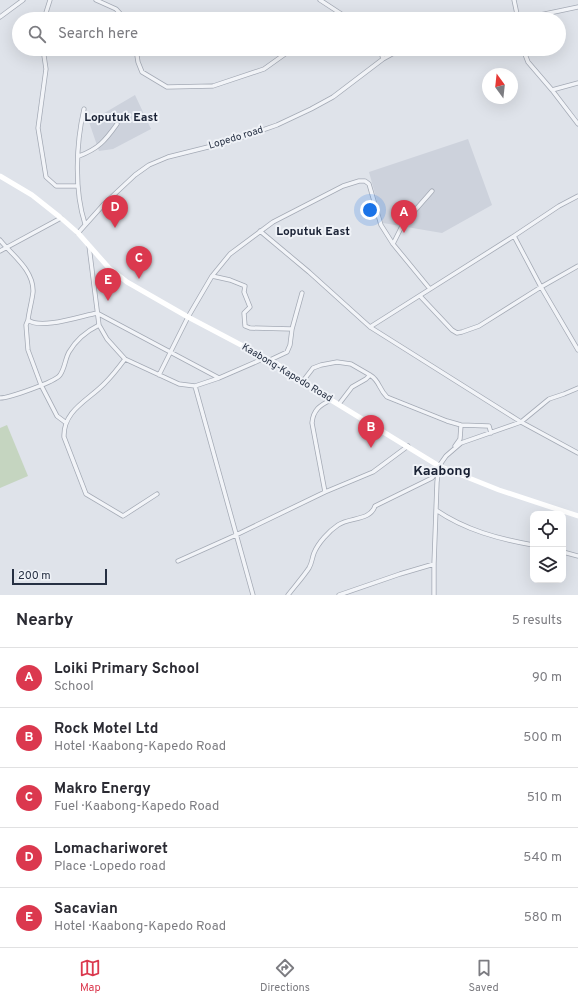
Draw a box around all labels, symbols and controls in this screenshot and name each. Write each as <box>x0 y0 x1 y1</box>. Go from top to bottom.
search box <box>12 12 566 56</box>
icon: search <box>26 23 48 45</box>
text: Search here <box>58 25 138 44</box>
north arrow <box>482 68 518 104</box>
district label: Loputuk East <box>84 110 158 126</box>
street label: Lopedo road <box>207 124 265 152</box>
pin: D <box>102 195 128 228</box>
your location <box>360 200 380 220</box>
pin: A <box>391 200 417 233</box>
district label: Loputuk East <box>276 224 350 240</box>
pin: C <box>126 246 152 279</box>
pin: E <box>95 268 121 301</box>
street label: Kaabong-Kapedo Road <box>239 341 335 405</box>
pin: B <box>358 415 384 448</box>
district label: Kaabong <box>413 463 471 480</box>
map controls <box>530 511 566 583</box>
button: locate <box>530 511 566 547</box>
button: layers <box>530 547 566 583</box>
scale bar <box>12 567 107 586</box>
text: 200 m <box>18 569 51 583</box>
text: Nearby <box>16 610 73 632</box>
text: 5 results <box>512 613 562 629</box>
text: Loiki Primary School <box>54 660 199 679</box>
text: A <box>24 670 34 686</box>
text: 90 m <box>532 670 562 686</box>
text: School <box>54 679 94 695</box>
text: Rock Motel Ltd <box>54 720 158 739</box>
text: B <box>25 730 33 746</box>
text: 500 m <box>523 730 562 746</box>
text: Hotel · Kaabong-Kapedo Road <box>54 739 226 755</box>
text: Makro Energy <box>54 780 151 799</box>
text: C <box>25 790 33 806</box>
text: 510 m <box>527 790 562 806</box>
text: Fuel · Kaabong-Kapedo Road <box>54 799 219 815</box>
text: Lomachariworet <box>54 840 168 859</box>
text: D <box>24 850 34 866</box>
text: 540 m <box>523 850 562 866</box>
text: Place · Lopedo road <box>54 859 166 875</box>
text: Sacavian <box>54 900 118 919</box>
text: E <box>25 910 33 926</box>
text: 580 m <box>524 910 562 926</box>
text: Hotel · Kaabong-Kapedo Road <box>54 919 226 935</box>
tab: Map <box>79 957 101 995</box>
tab: Directions <box>260 957 310 995</box>
tab: Saved <box>468 957 499 995</box>

